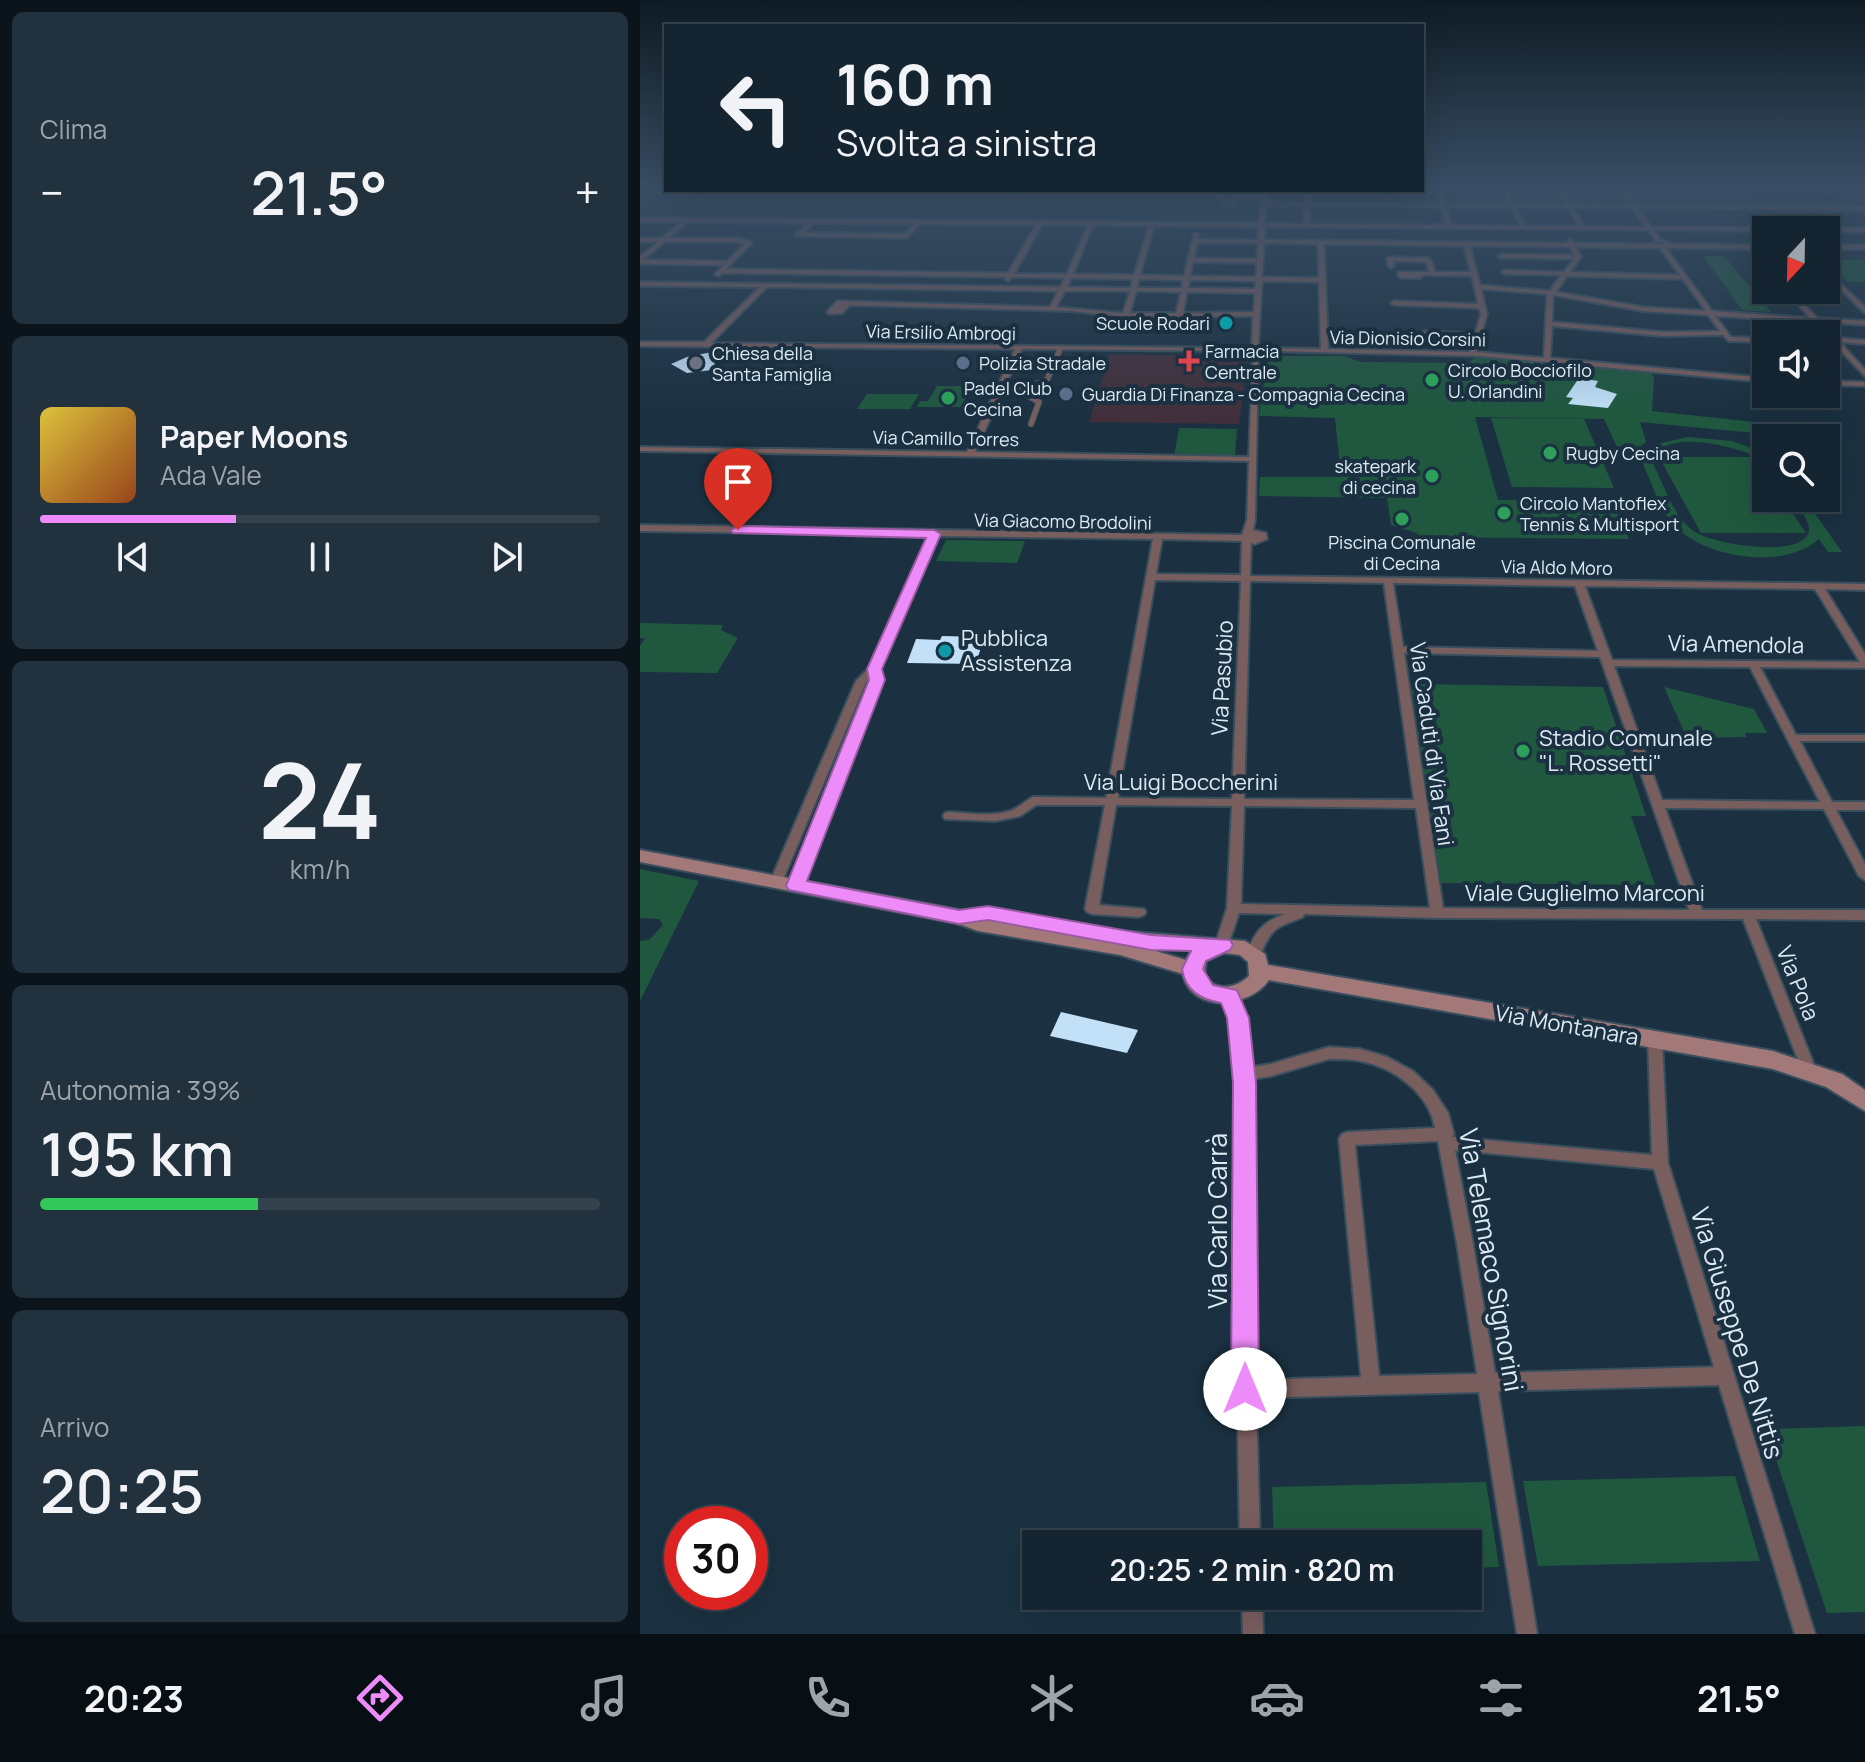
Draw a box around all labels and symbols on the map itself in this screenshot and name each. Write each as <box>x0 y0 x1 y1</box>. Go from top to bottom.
north arrow <box>1752 216 1840 304</box>
place label: Scuole Rodari <box>1096 311 1210 335</box>
marker: Scuole Rodari <box>1217 314 1235 332</box>
street label: Via Ersilio Ambrogi <box>866 319 1016 345</box>
street label: Via Dionisio Corsini <box>1330 325 1486 351</box>
place label: Farmacia Centrale <box>1205 339 1279 384</box>
place label: Chiesa della Santa Famiglia <box>712 341 832 386</box>
place label: Polizia Stradale <box>979 351 1106 375</box>
marker: Farmacia Centrale <box>1180 352 1198 370</box>
marker: Chiesa della Santa Famiglia <box>687 354 705 372</box>
marker: Polizia Stradale <box>954 354 972 372</box>
place label: Circolo Bocciofilo U. Orlandini <box>1448 358 1592 403</box>
marker: Circolo Bocciofilo U. Orlandini <box>1423 371 1441 389</box>
place label: Padel Club Cecina <box>964 376 1052 421</box>
place label: Guardia Di Finanza - Compagnia Cecina <box>1082 382 1405 406</box>
marker: Guardia Di Finanza - Compagnia Cecina <box>1057 385 1075 403</box>
marker: Padel Club Cecina <box>939 389 957 407</box>
street label: Via Camillo Torres <box>873 425 1019 451</box>
place label: Rugby Cecina <box>1566 441 1680 465</box>
marker: Rugby Cecina <box>1541 444 1559 462</box>
pin <box>704 448 772 530</box>
place label: skatepark di cecina <box>1334 454 1417 499</box>
marker: skatepark di cecina <box>1423 467 1441 485</box>
place label: Circolo Mantoflex Tennis & Multisport <box>1520 491 1679 536</box>
marker: Circolo Mantoflex Tennis & Multisport <box>1495 504 1513 522</box>
street label: Via Giacomo Brodolini <box>974 507 1152 535</box>
marker: Piscina Comunale di Cecina <box>1393 510 1411 528</box>
place label: Piscina Comunale di Cecina <box>1328 530 1476 575</box>
street label: Via Aldo Moro <box>1501 554 1613 580</box>
street label: Via Pasubio <box>1204 620 1240 736</box>
place label: Pubblica Assistenza <box>961 623 1072 678</box>
street label: Via Amendola <box>1668 628 1804 660</box>
street label: Via Caduti di Via Fani <box>1403 640 1461 848</box>
marker: Pubblica Assistenza <box>936 642 954 660</box>
place label: Stadio Comunale "L. Rossetti" <box>1539 723 1713 778</box>
marker: Stadio Comunale "L. Rossetti" <box>1514 742 1532 760</box>
street label: Via Luigi Boccherini <box>1084 767 1278 797</box>
street label: Viale Guglielmo Marconi <box>1465 878 1705 908</box>
street label: Via Pola <box>1769 941 1827 1025</box>
street label: Via Montanara <box>1493 998 1641 1052</box>
street label: Via Telemaco Signorini <box>1451 1126 1533 1394</box>
street label: Via Carlo Carrà <box>1199 1133 1235 1309</box>
street label: Via Giuseppe De Nittis <box>1683 1203 1793 1463</box>
position arrow <box>1203 1347 1287 1431</box>
speed limit sign: 30 <box>664 1506 768 1610</box>

